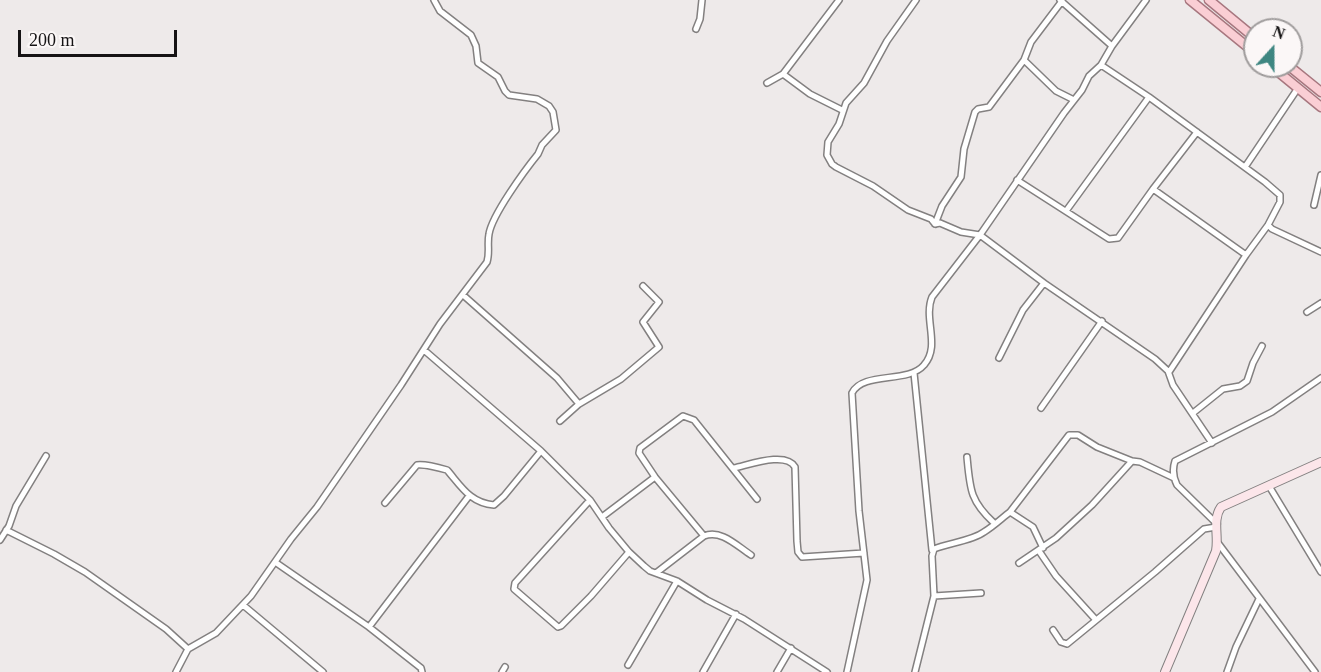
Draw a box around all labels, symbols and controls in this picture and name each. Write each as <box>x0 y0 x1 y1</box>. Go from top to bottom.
scale bar <box>21 18 180 56</box>
north arrow <box>1243 18 1303 78</box>
text: N <box>1270 23 1287 43</box>
text: 200 m <box>29 30 75 50</box>

